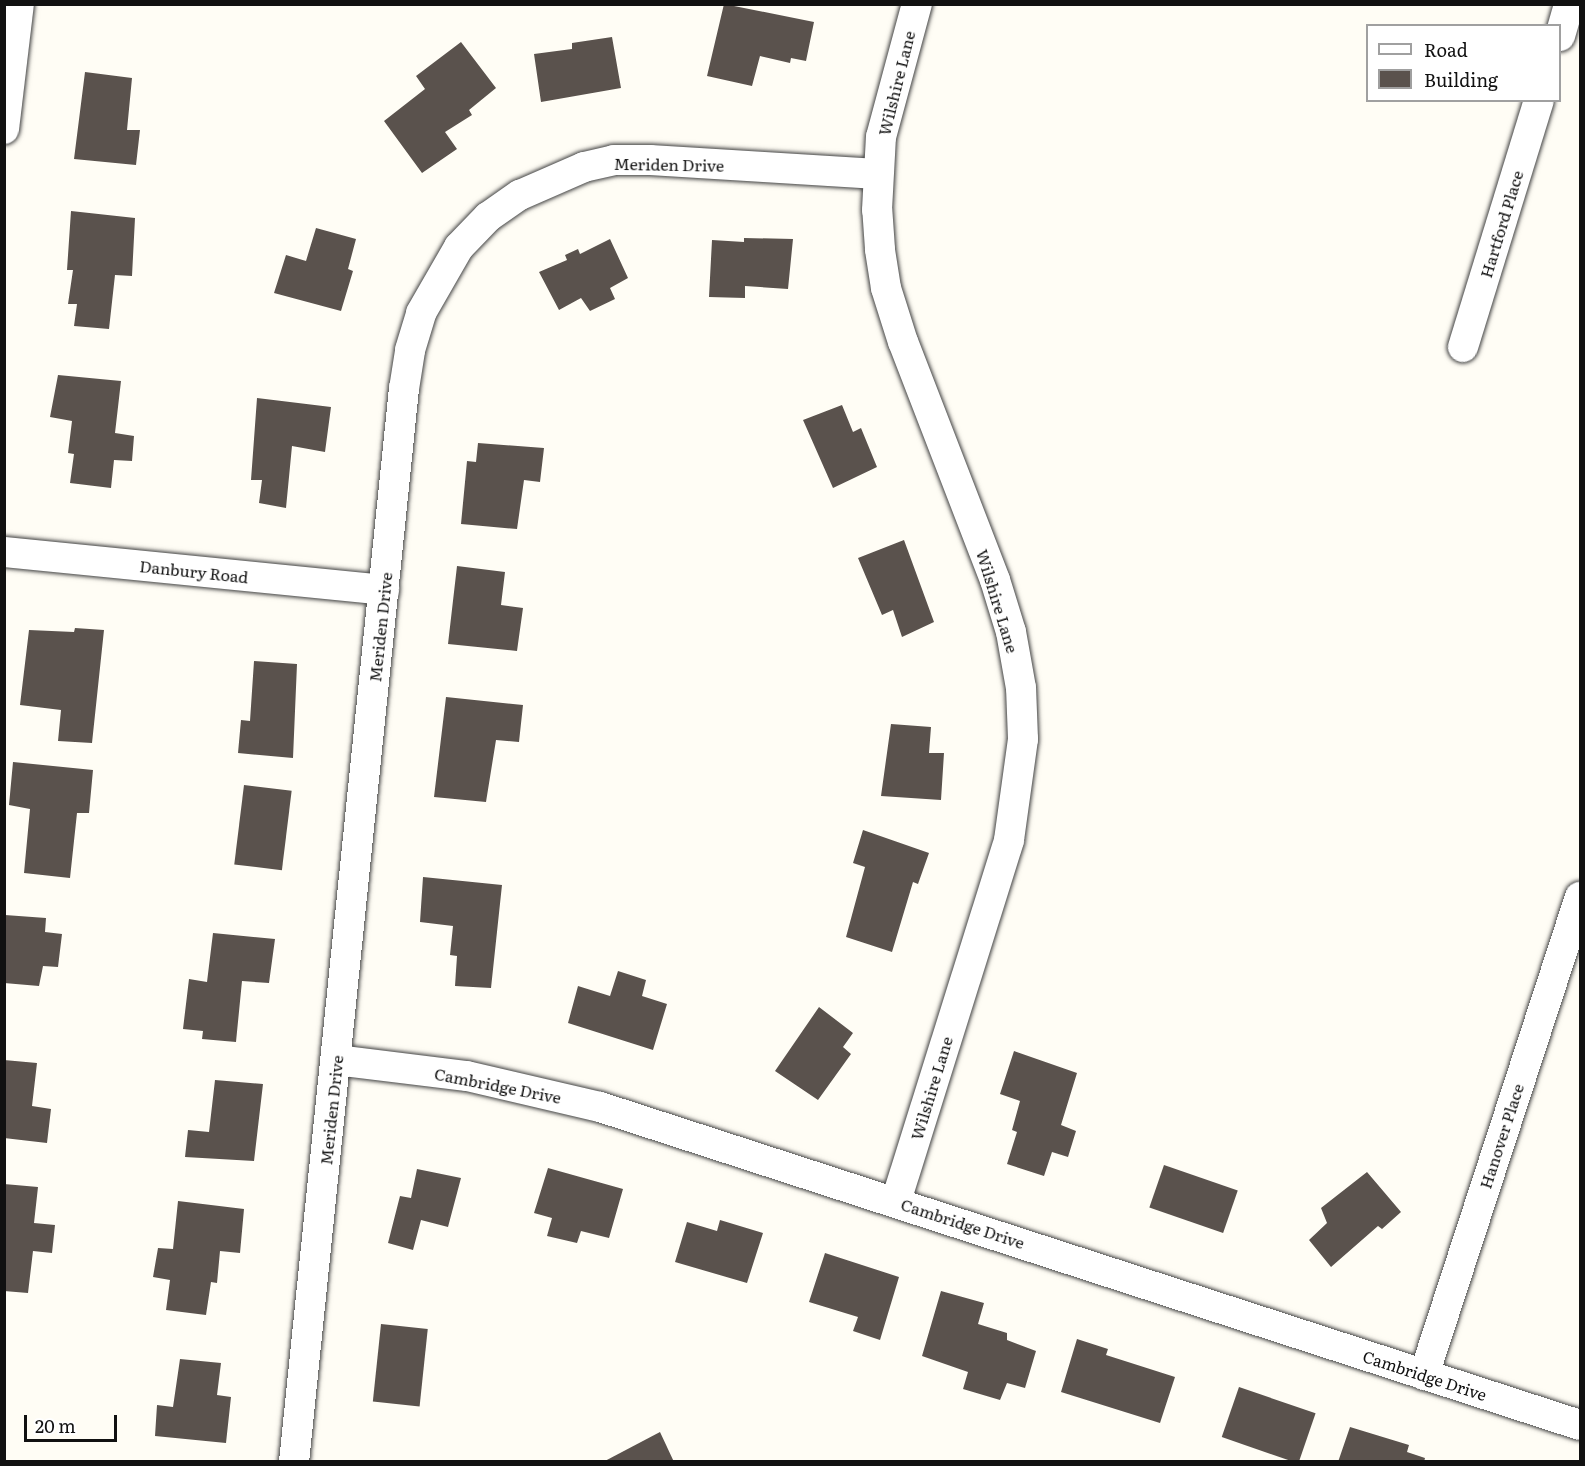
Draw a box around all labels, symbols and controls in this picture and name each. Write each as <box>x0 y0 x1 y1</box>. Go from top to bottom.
legend <box>1366 24 1561 102</box>
street label: Wilshire Lane <box>874 29 918 137</box>
text: Road <box>1424 36 1468 63</box>
text: Building <box>1424 66 1498 93</box>
street label: Meriden Drive <box>614 153 724 175</box>
street label: Hartford Place <box>1476 168 1526 280</box>
street label: Wilshire Lane <box>973 547 1023 655</box>
street label: Danbury Road <box>139 556 249 586</box>
street label: Meriden Drive <box>365 571 395 683</box>
street label: Wilshire Lane <box>906 1034 956 1142</box>
street label: Meriden Drive <box>316 1054 346 1166</box>
street label: Cambridge Drive <box>433 1063 563 1107</box>
street label: Hanover Place <box>1475 1081 1527 1191</box>
street label: Cambridge Drive <box>899 1194 1027 1252</box>
street label: Cambridge Drive <box>1361 1346 1489 1404</box>
scale bar <box>27 1403 120 1441</box>
text: 20 m <box>35 1412 76 1439</box>

